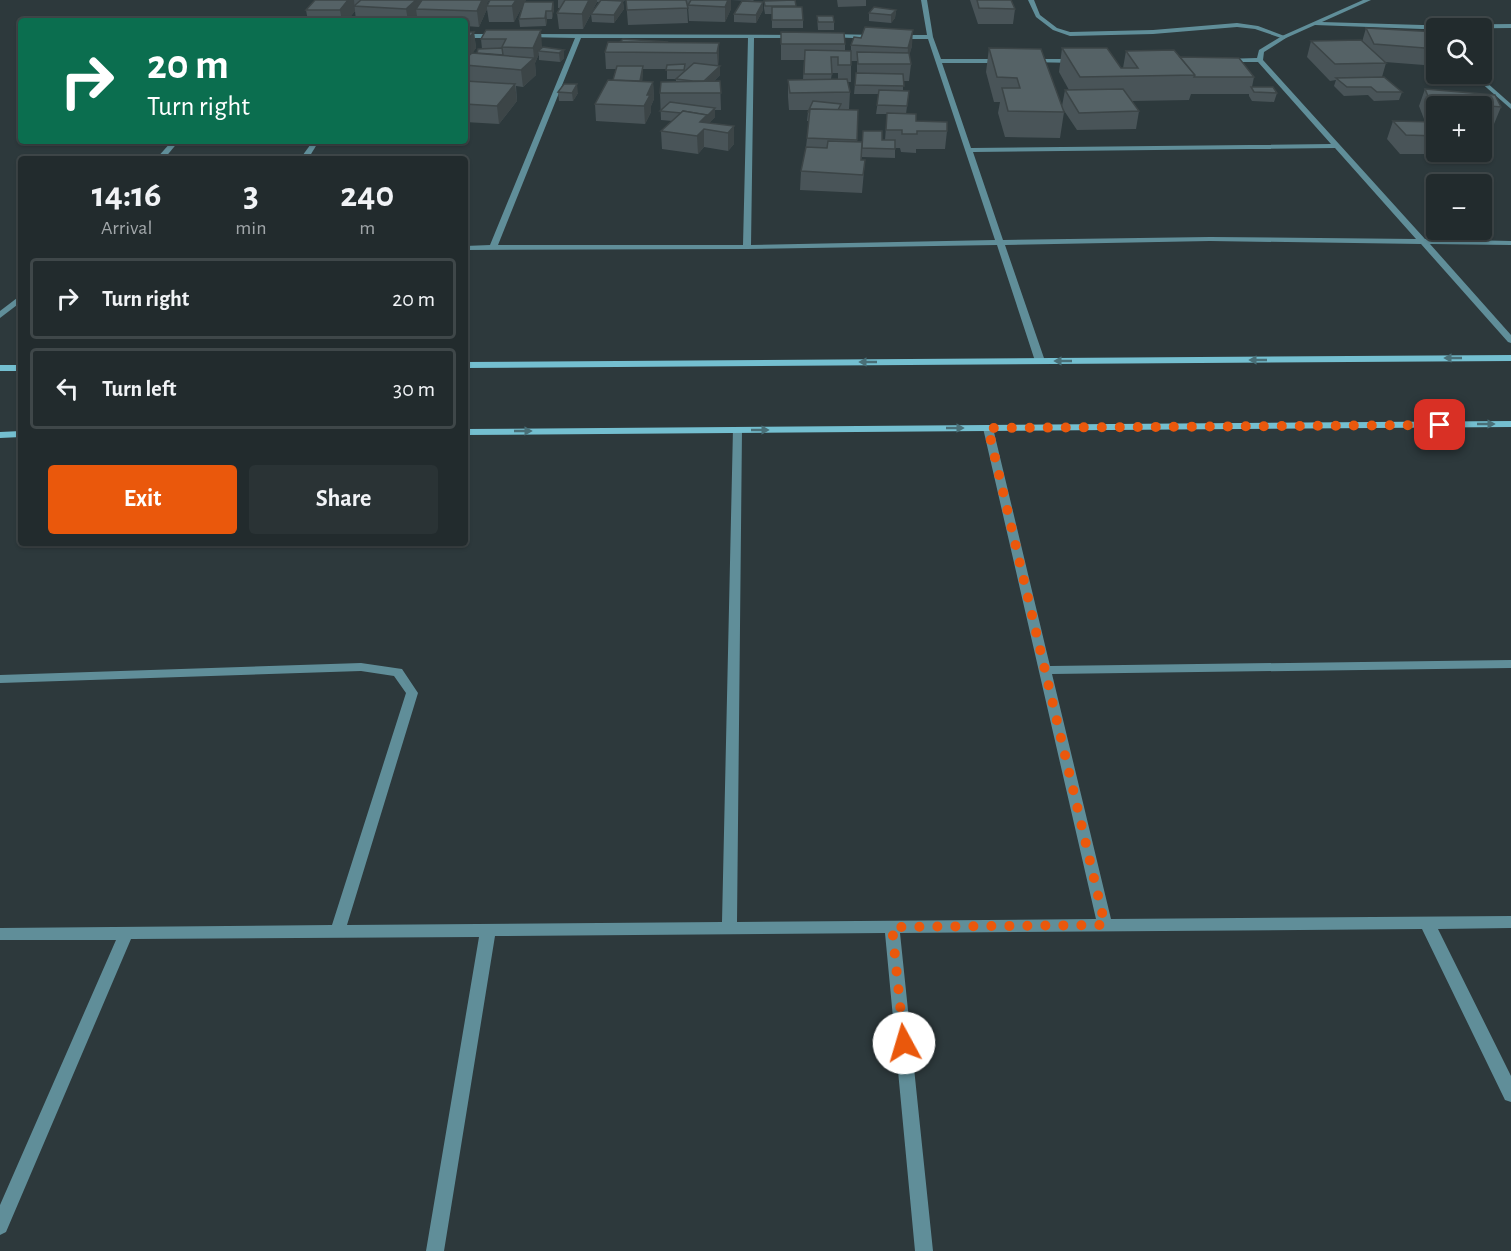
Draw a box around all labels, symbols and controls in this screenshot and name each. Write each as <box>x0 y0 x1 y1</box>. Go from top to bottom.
map controls <box>1426 18 1492 240</box>
button: search <box>1426 18 1492 84</box>
icon: right <box>48 42 126 120</box>
text: 20 m <box>147 44 229 86</box>
text: Turn right <box>147 93 250 120</box>
button: + <box>1426 96 1492 162</box>
button: − <box>1426 174 1492 240</box>
text: 14:16 <box>92 177 162 213</box>
text: 3 <box>243 177 259 213</box>
text: 240 <box>340 177 394 213</box>
text: Arrival <box>101 218 152 238</box>
text: min <box>235 218 267 238</box>
text: m <box>359 218 375 238</box>
icon: right <box>51 282 84 315</box>
text: Turn right <box>102 288 189 310</box>
text: 20 m <box>392 288 435 310</box>
one-way arrow <box>1443 353 1462 363</box>
one-way arrow <box>1248 355 1267 365</box>
one-way arrow <box>1053 356 1072 366</box>
one-way arrow <box>858 357 877 367</box>
icon: left <box>51 372 84 405</box>
text: Turn left <box>102 378 176 400</box>
text: 30 m <box>393 378 435 400</box>
pin <box>1414 399 1465 450</box>
icon: arrive <box>1423 408 1456 441</box>
one-way arrow <box>1477 419 1496 429</box>
one-way arrow <box>946 423 965 433</box>
one-way arrow <box>751 425 770 435</box>
one-way arrow <box>514 426 533 436</box>
button: Exit <box>48 465 237 534</box>
button: Share <box>249 465 438 534</box>
position arrow <box>872 1011 936 1075</box>

